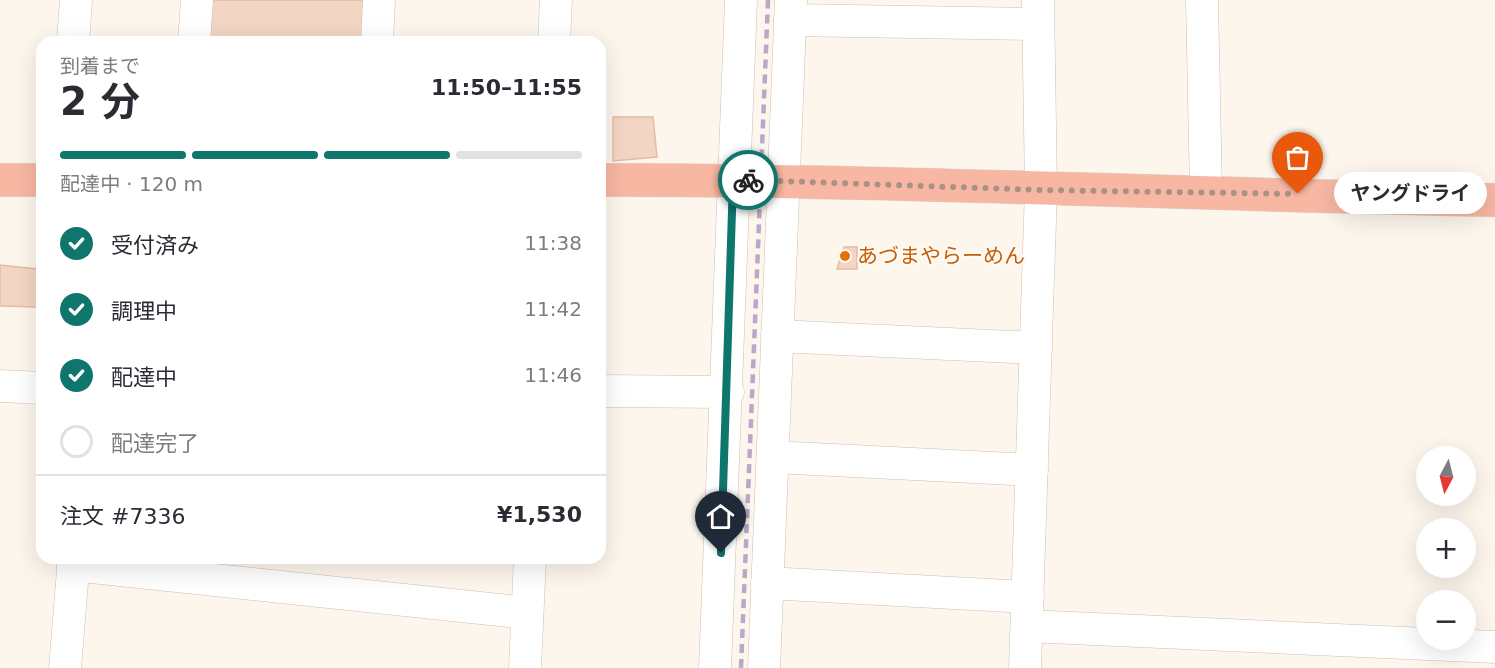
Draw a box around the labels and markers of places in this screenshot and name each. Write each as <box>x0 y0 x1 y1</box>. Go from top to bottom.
pin <box>1272 132 1323 194</box>
callout: ヤングドライ <box>1334 173 1487 215</box>
place label: あづまやらーめん <box>857 244 1025 268</box>
marker: あづまやらーめん <box>838 249 852 263</box>
pin <box>695 491 746 553</box>

